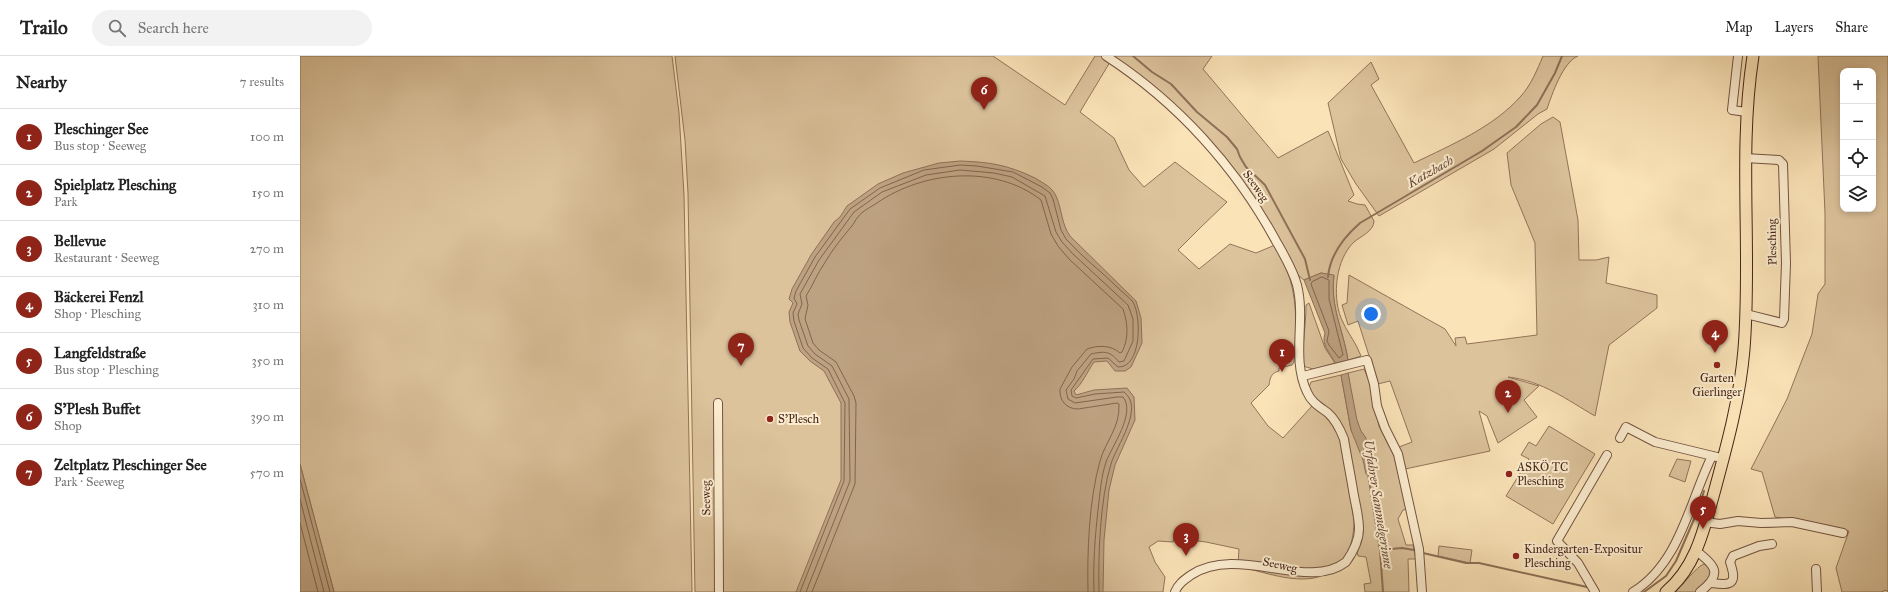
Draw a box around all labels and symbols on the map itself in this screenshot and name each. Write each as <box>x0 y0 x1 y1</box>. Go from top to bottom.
pin: 6 <box>971 77 997 110</box>
water label: Katzbach <box>1404 152 1457 192</box>
street label: Seeweg <box>1239 168 1272 205</box>
street label: Plesching <box>1765 218 1780 265</box>
your location <box>1361 304 1381 324</box>
pin: 4 <box>1702 320 1728 353</box>
pin: 7 <box>728 333 754 366</box>
pin: 1 <box>1269 339 1295 372</box>
marker: Garten Gierlinger <box>1712 360 1722 370</box>
place label: Garten Gierlinger <box>1692 371 1742 400</box>
pin: 2 <box>1495 380 1521 413</box>
place label: S'Plesch <box>778 412 819 426</box>
marker: S'Plesch <box>765 414 775 424</box>
water label: Urfahrer Sammelgerinne <box>1360 439 1396 571</box>
place label: ASKÖ TC Plesching <box>1516 459 1568 489</box>
marker: ASKÖ TC Plesching <box>1504 469 1514 479</box>
street label: Seeweg <box>699 480 714 516</box>
pin: 5 <box>1690 496 1716 529</box>
pin: 3 <box>1173 523 1199 556</box>
place label: Kindergarten-Expositur Plesching <box>1524 542 1643 571</box>
marker: Kindergarten-Expositur Plesching <box>1511 551 1521 561</box>
street label: Seeweg <box>1261 554 1299 577</box>

